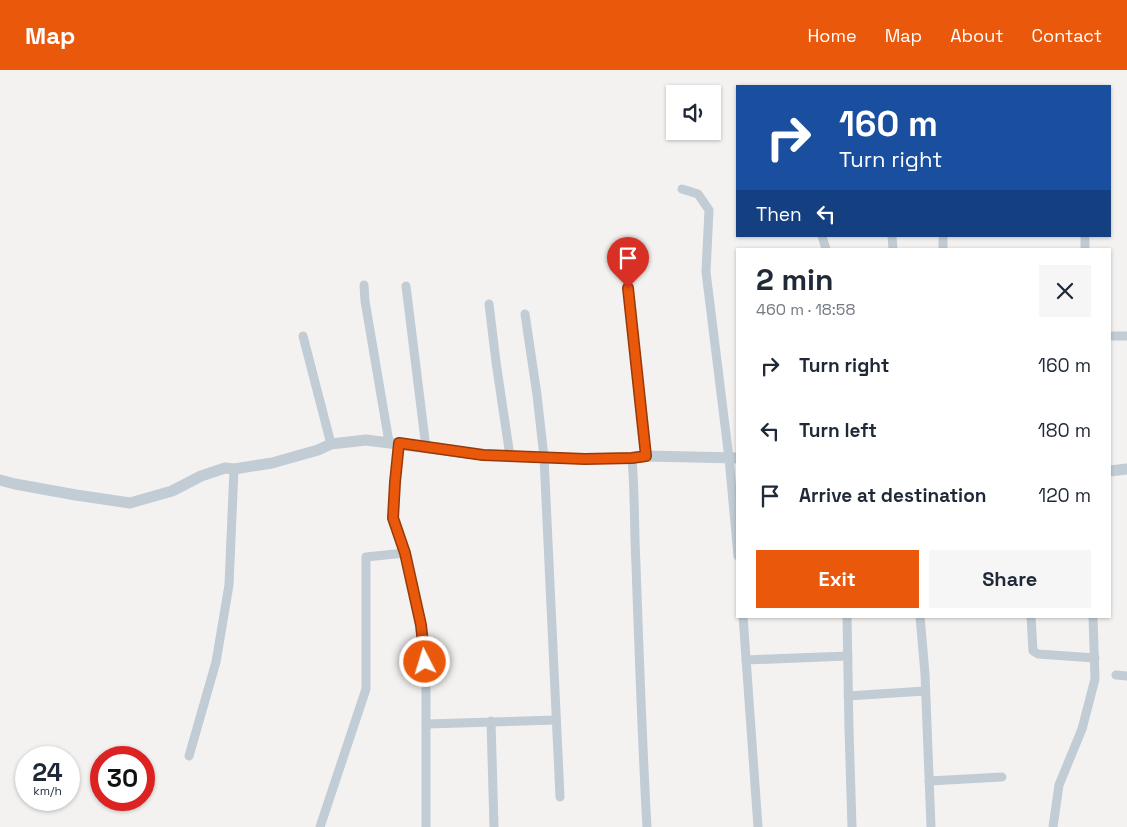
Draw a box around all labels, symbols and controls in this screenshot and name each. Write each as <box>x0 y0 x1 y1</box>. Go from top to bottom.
text: Map <box>25 20 75 51</box>
text: Home <box>808 24 857 47</box>
text: Map <box>885 24 922 47</box>
text: About <box>950 24 1004 47</box>
text: Contact <box>1032 24 1102 47</box>
map controls <box>666 85 721 140</box>
button: sound <box>666 85 721 140</box>
text: 160 m <box>839 102 938 146</box>
icon: right <box>756 105 821 170</box>
text: Turn right <box>839 145 942 173</box>
icon: left <box>812 200 840 228</box>
text: Then <box>756 202 802 227</box>
pin <box>607 237 649 288</box>
icon: arrive <box>614 244 642 272</box>
text: 2 min <box>756 260 834 299</box>
button: close <box>1039 265 1091 317</box>
text: 460 m · 18:58 <box>756 299 855 320</box>
icon: right <box>756 352 784 380</box>
text: Turn right <box>799 353 889 378</box>
text: 160 m <box>1038 353 1091 378</box>
icon: left <box>756 417 784 445</box>
text: Turn left <box>799 418 877 443</box>
text: 180 m <box>1038 418 1091 443</box>
icon: arrive <box>756 482 784 510</box>
text: Arrive at destination <box>799 483 987 508</box>
text: 120 m <box>1038 483 1091 508</box>
button: Exit <box>756 550 919 608</box>
button: Share <box>929 550 1091 608</box>
position arrow <box>398 635 450 687</box>
speed limit sign: 30 <box>90 746 155 811</box>
text: 24 <box>32 756 63 788</box>
text: km/h <box>33 783 62 799</box>

